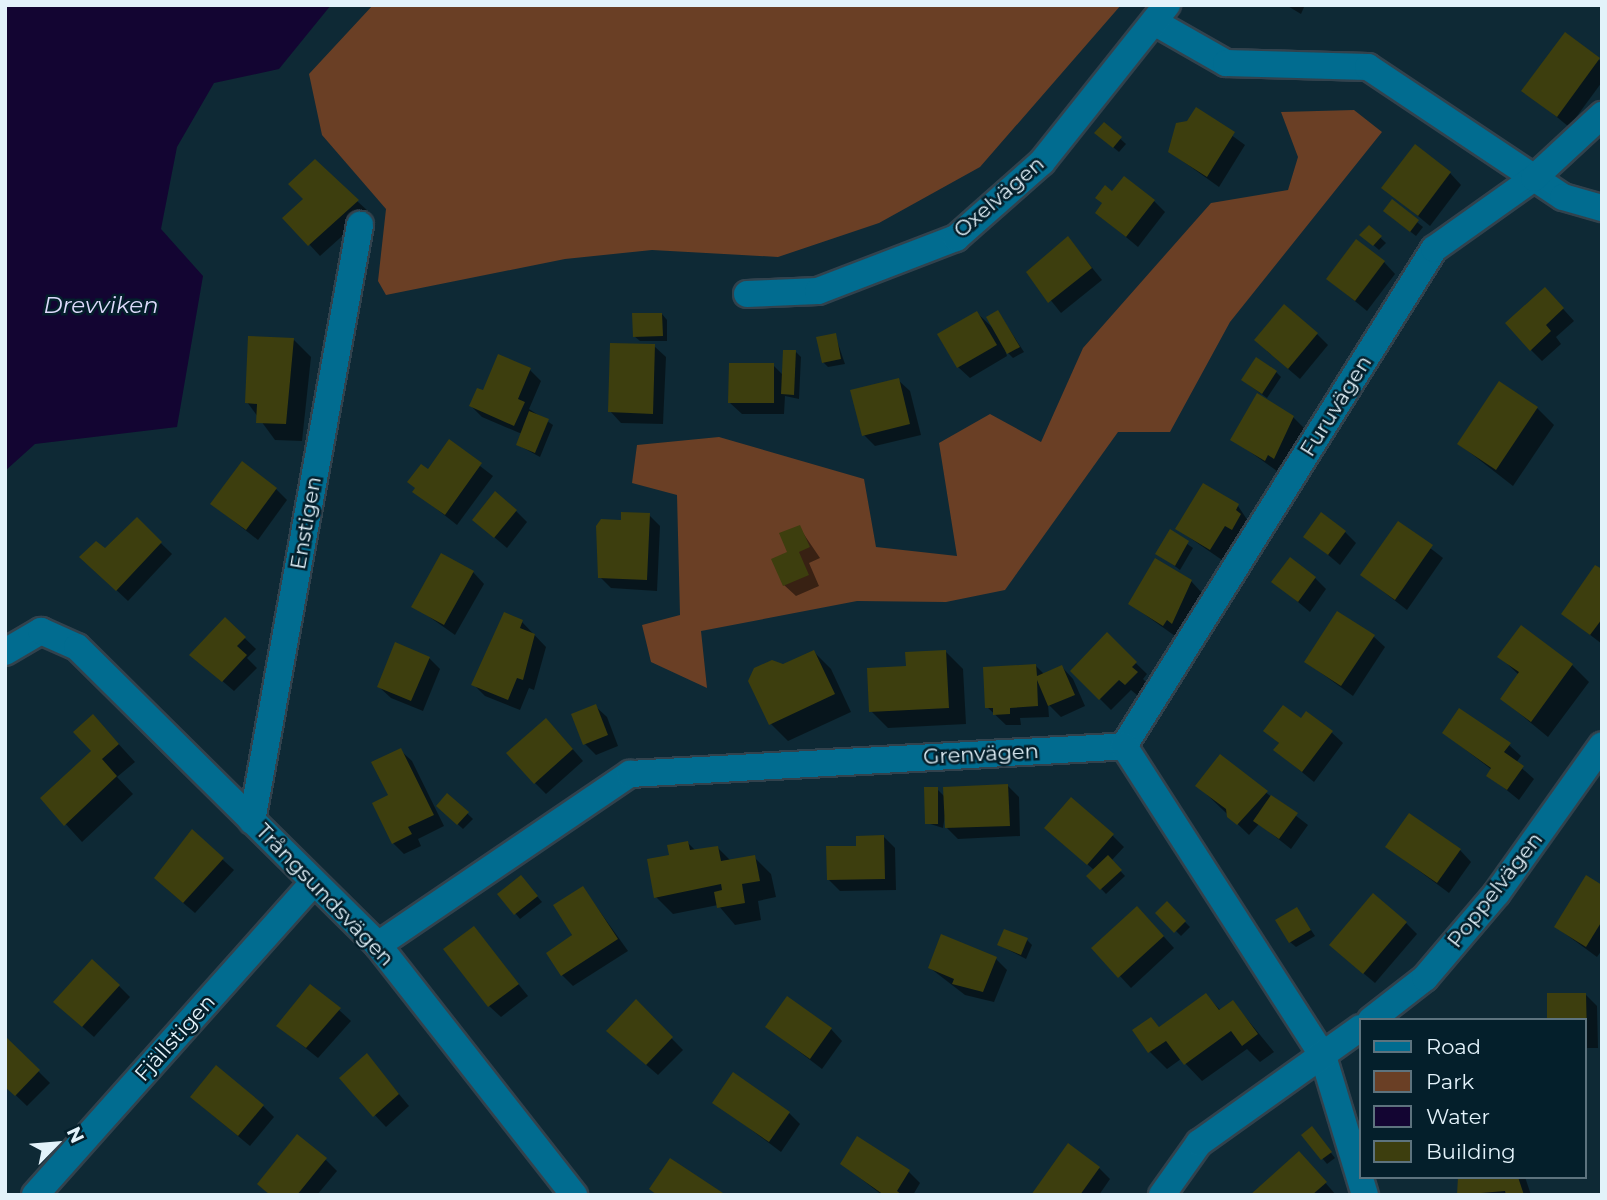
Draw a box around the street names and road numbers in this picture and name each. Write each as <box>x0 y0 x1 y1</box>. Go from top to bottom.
street label: Oxelvägen <box>949 151 1049 243</box>
street label: Furuvägen <box>1295 351 1377 461</box>
street label: Enstigen <box>285 475 327 571</box>
street label: Grenvägen <box>923 738 1039 770</box>
street label: Trångsundsvägen <box>251 819 399 971</box>
street label: Poppelvägen <box>1442 827 1548 953</box>
street label: Fjällstigen <box>129 989 221 1087</box>

